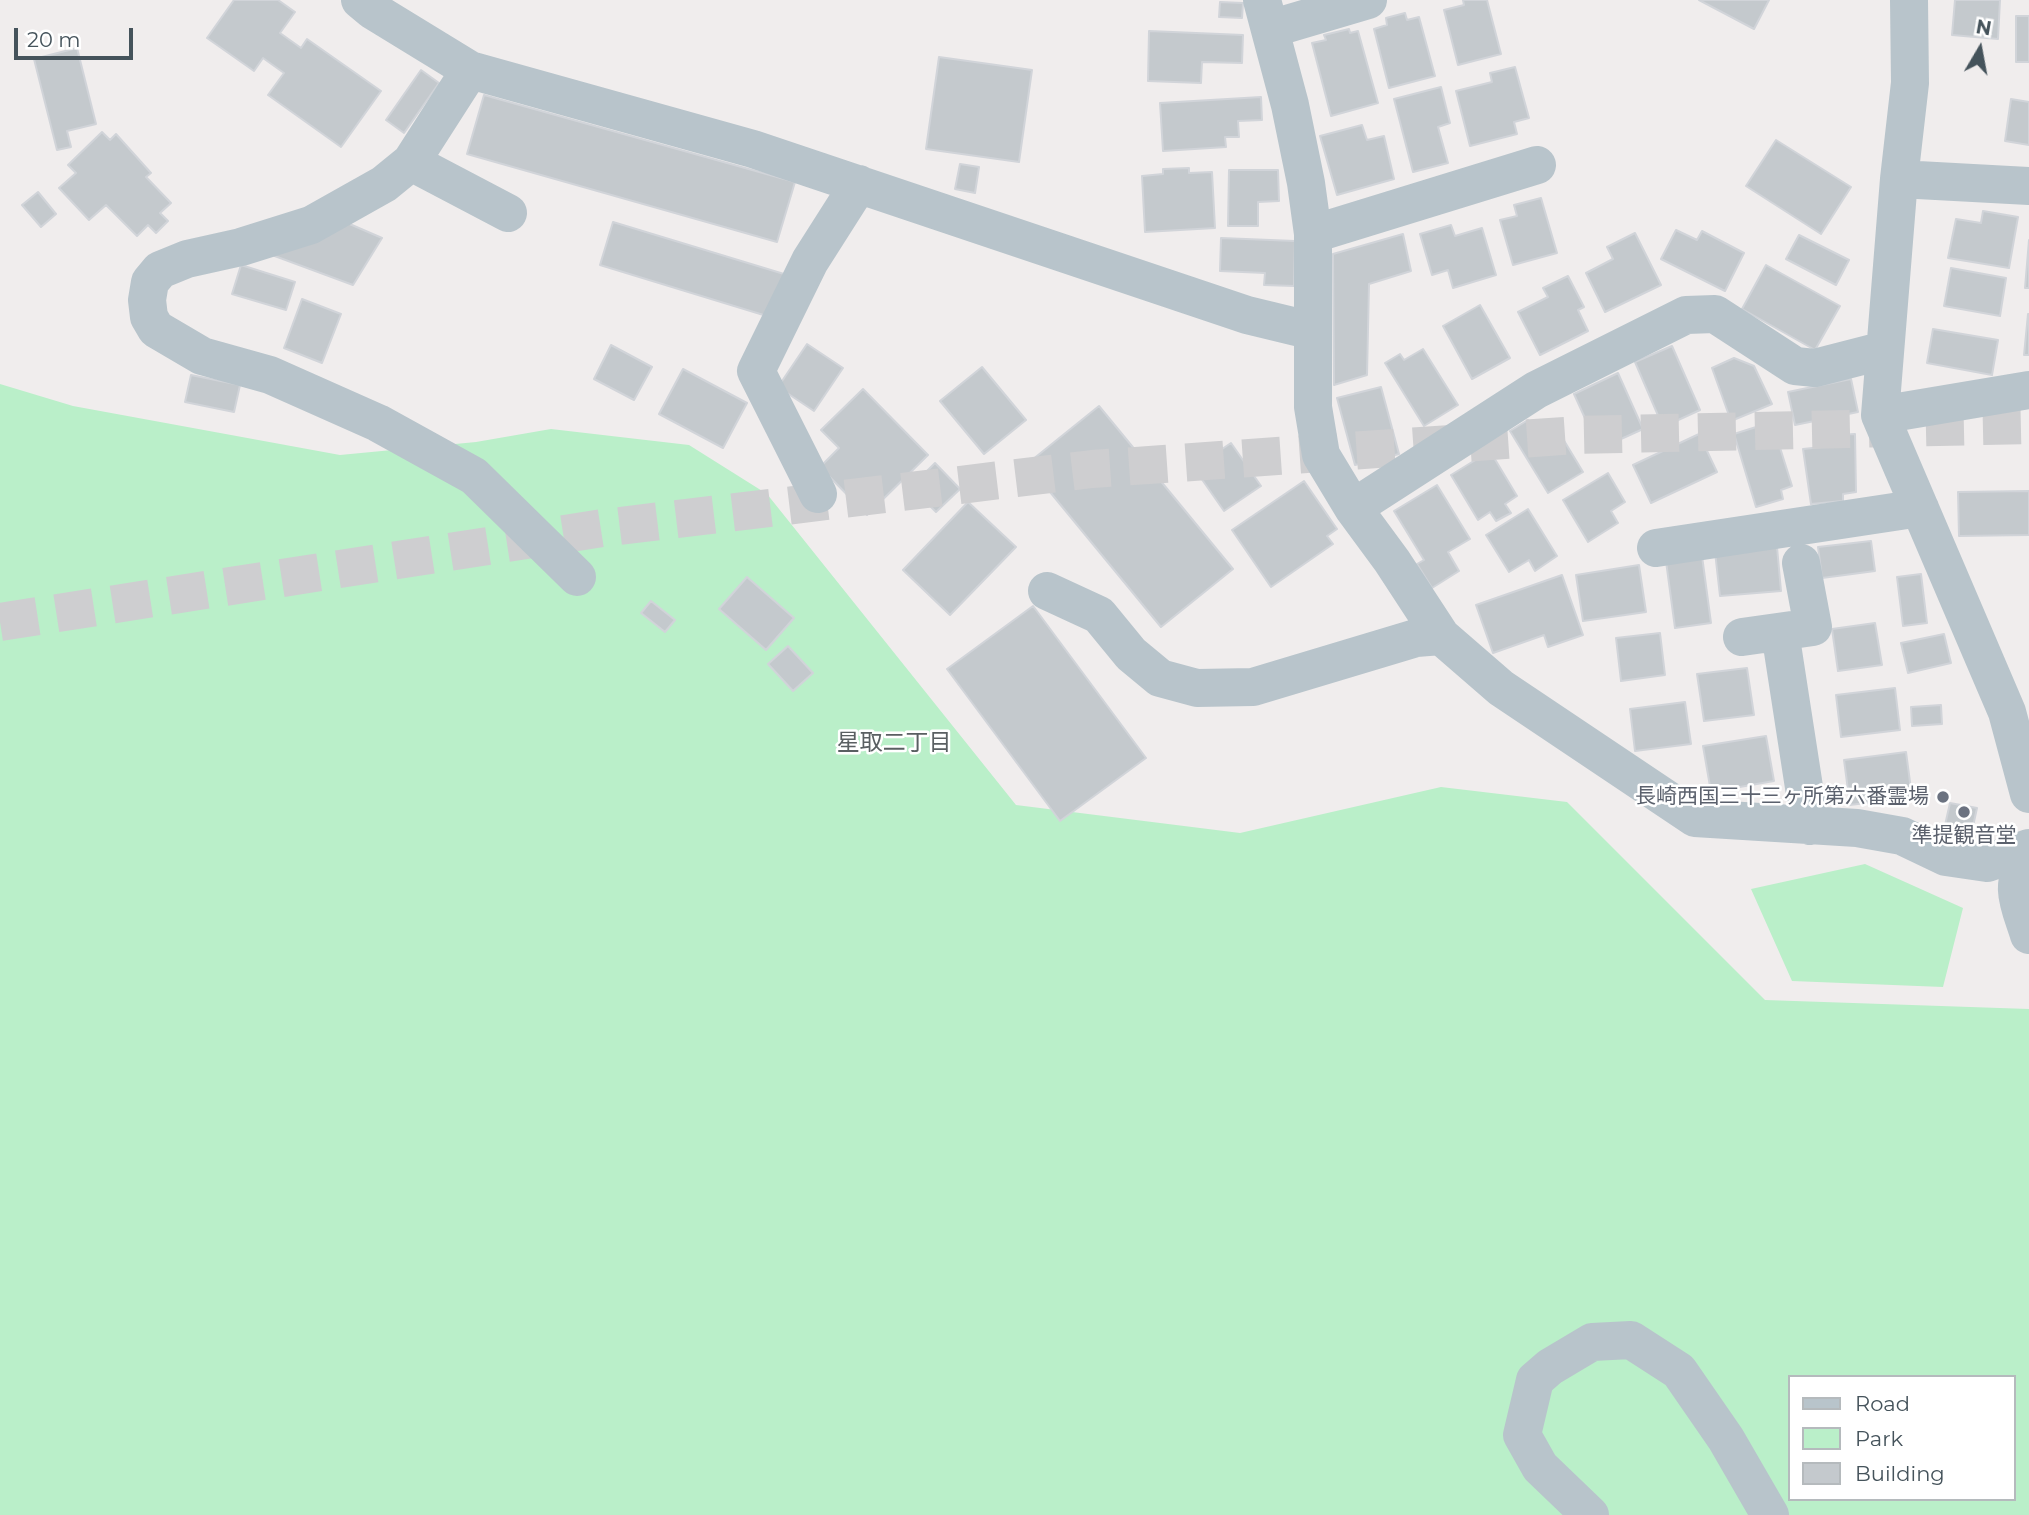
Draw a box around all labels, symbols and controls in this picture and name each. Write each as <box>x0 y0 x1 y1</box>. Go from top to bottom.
scale bar <box>18 14 136 58</box>
north arrow <box>1945 14 2015 84</box>
text: N <box>1974 15 1993 40</box>
text: 20 m <box>27 27 81 52</box>
district label: 星取二丁目 <box>837 729 951 757</box>
place label: 長崎西国三十三ヶ所第六番霊場 <box>1635 784 1929 810</box>
marker: 長崎西国三十三ヶ所第六番霊場 <box>1935 789 1951 805</box>
marker: 準提観音堂 <box>1956 804 1972 820</box>
place label: 準提観音堂 <box>1912 823 2016 849</box>
legend <box>1787 1375 2015 1501</box>
text: Road <box>1855 1391 1910 1416</box>
text: Park <box>1855 1426 1903 1451</box>
text: Building <box>1855 1461 1945 1486</box>

